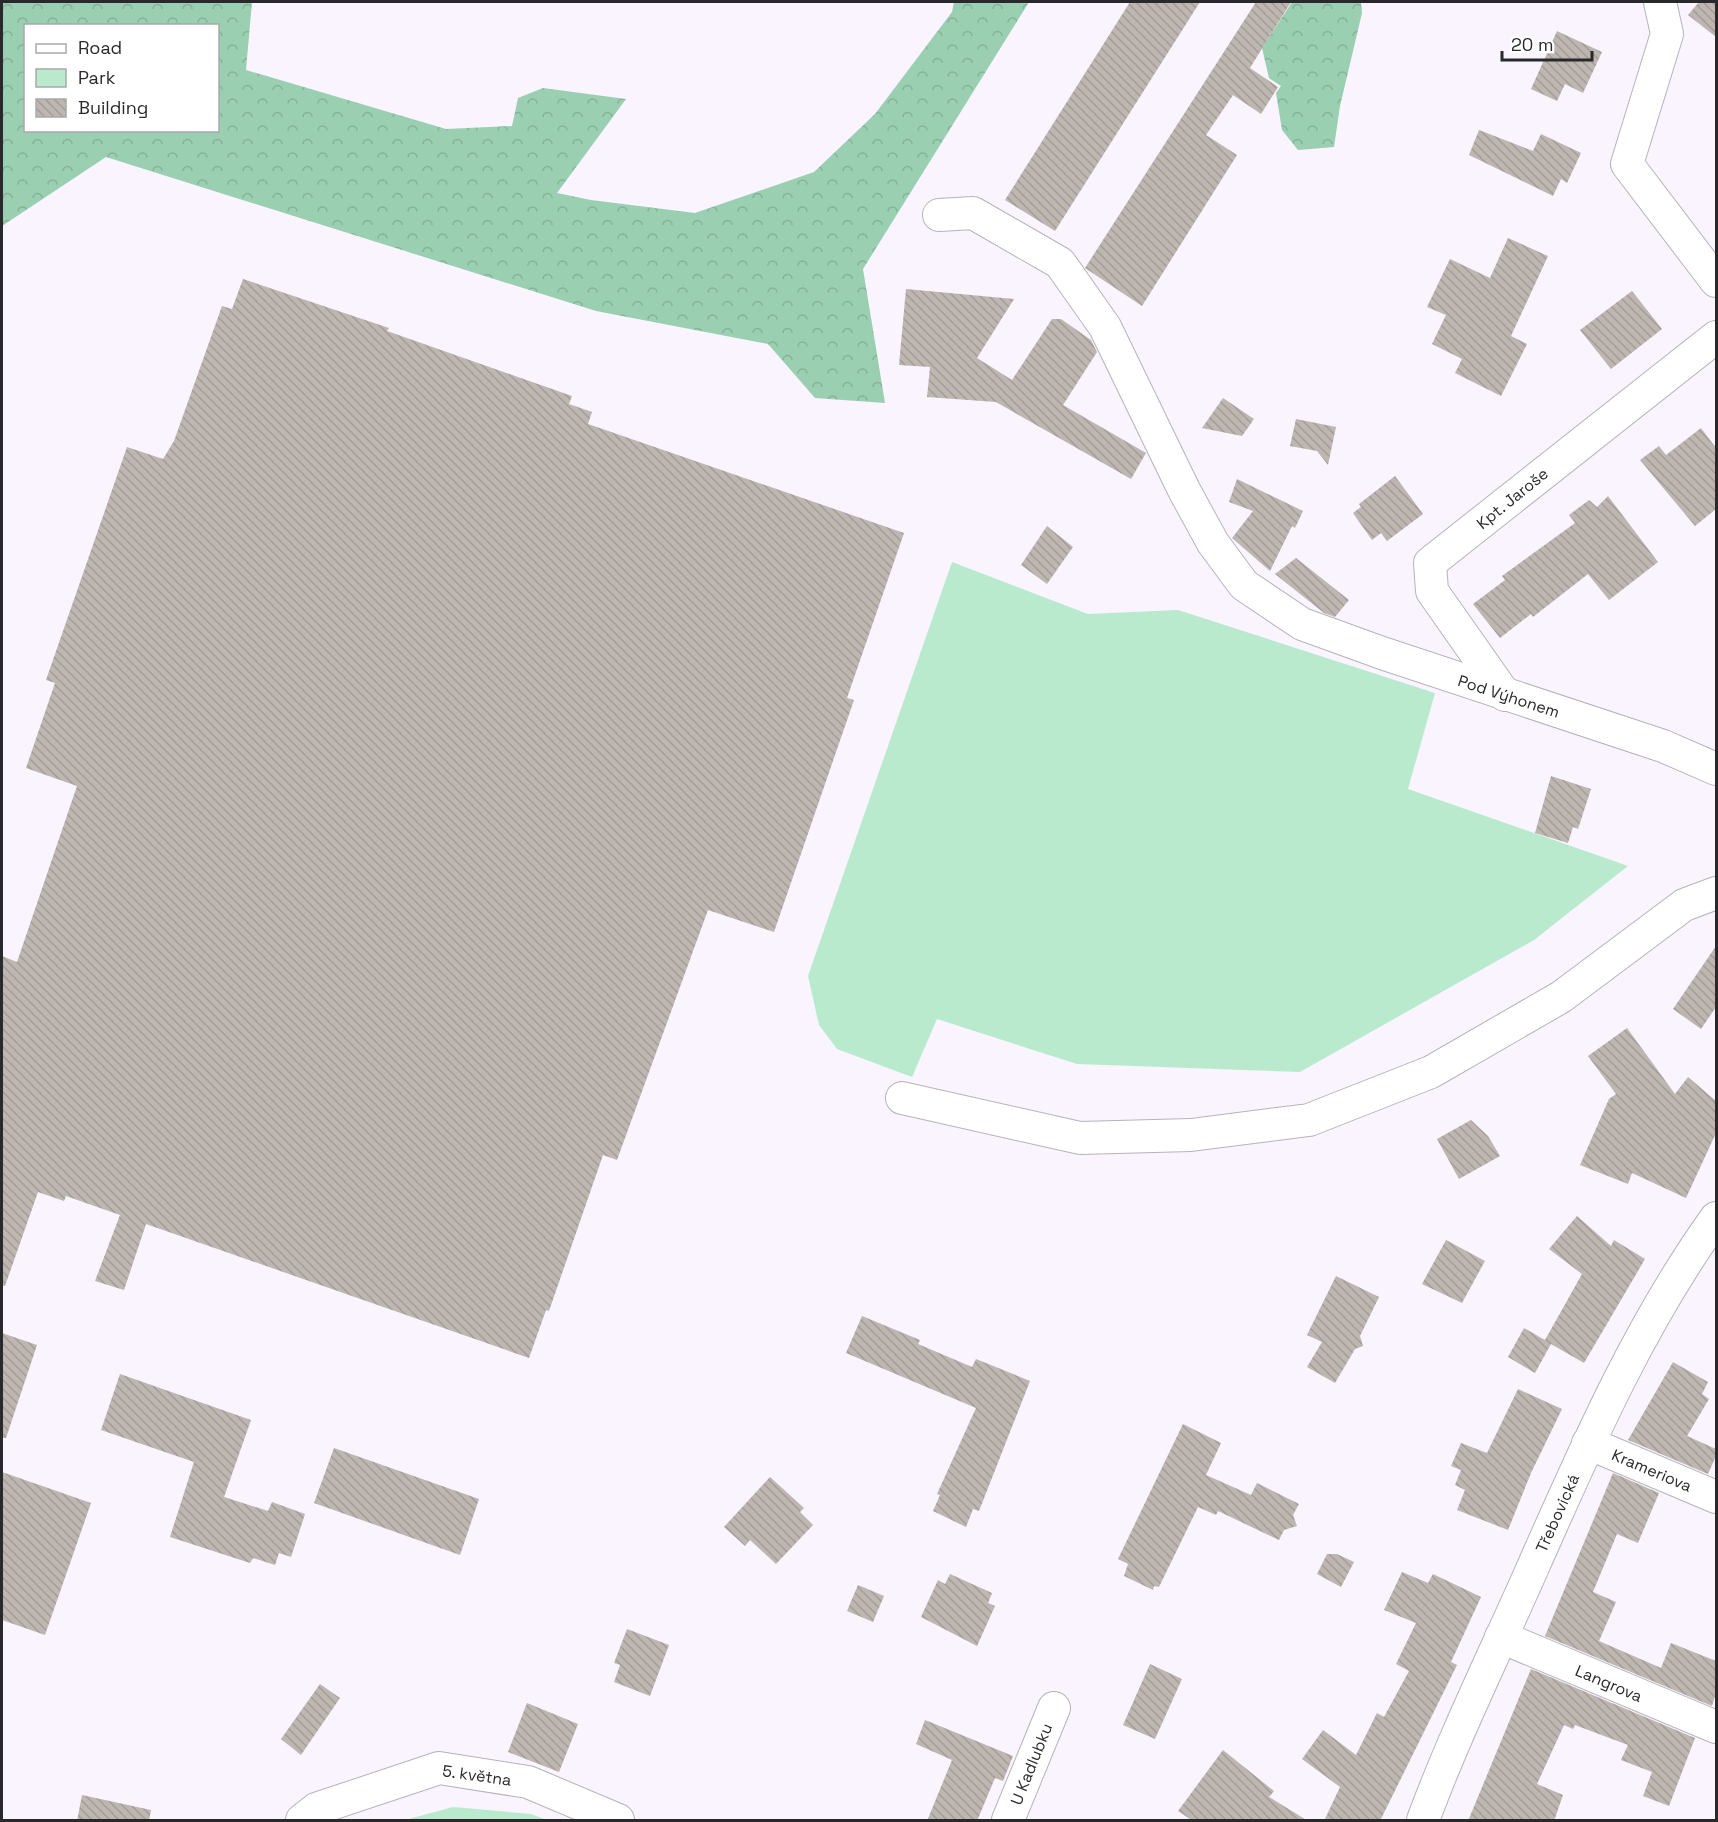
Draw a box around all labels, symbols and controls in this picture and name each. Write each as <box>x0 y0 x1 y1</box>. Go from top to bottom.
legend <box>24 24 219 132</box>
scale bar <box>1502 24 1592 62</box>
text: 20 m <box>1511 33 1554 56</box>
text: Road <box>78 36 122 59</box>
text: Park <box>78 66 116 89</box>
text: Building <box>78 96 148 119</box>
street label: Kpt. Jaroše <box>1472 463 1553 534</box>
street label: Pod Výhonem <box>1455 670 1562 723</box>
street label: Krameriova <box>1609 1444 1695 1497</box>
street label: Třebovická <box>1531 1471 1584 1556</box>
street label: Langrova <box>1572 1660 1646 1707</box>
street label: U Kadlubku <box>1006 1720 1057 1808</box>
street label: 5. května <box>441 1760 513 1791</box>

